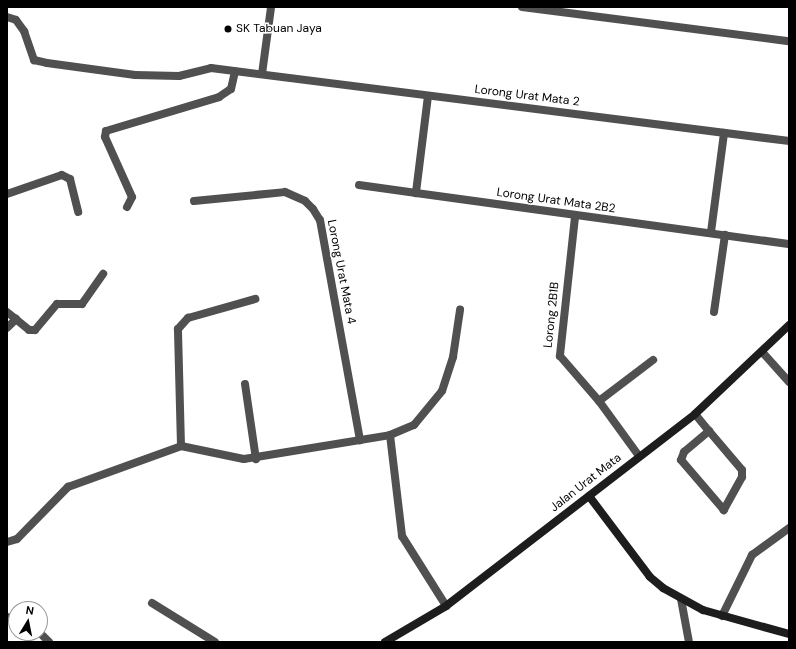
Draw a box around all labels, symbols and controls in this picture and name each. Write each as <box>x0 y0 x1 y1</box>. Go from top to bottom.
place label: SK Tabuan Jaya <box>236 22 322 36</box>
marker: SK Tabuan Jaya <box>223 24 233 34</box>
street label: Lorong Urat Mata 2 <box>474 82 580 110</box>
street label: Lorong Urat Mata 2B2 <box>496 186 616 216</box>
street label: Lorong Urat Mata 4 <box>324 219 358 325</box>
street label: Lorong 2B1B <box>541 281 563 349</box>
street label: Jalan Urat Mata <box>548 451 624 515</box>
north arrow <box>8 601 48 641</box>
text: N <box>25 603 35 618</box>

